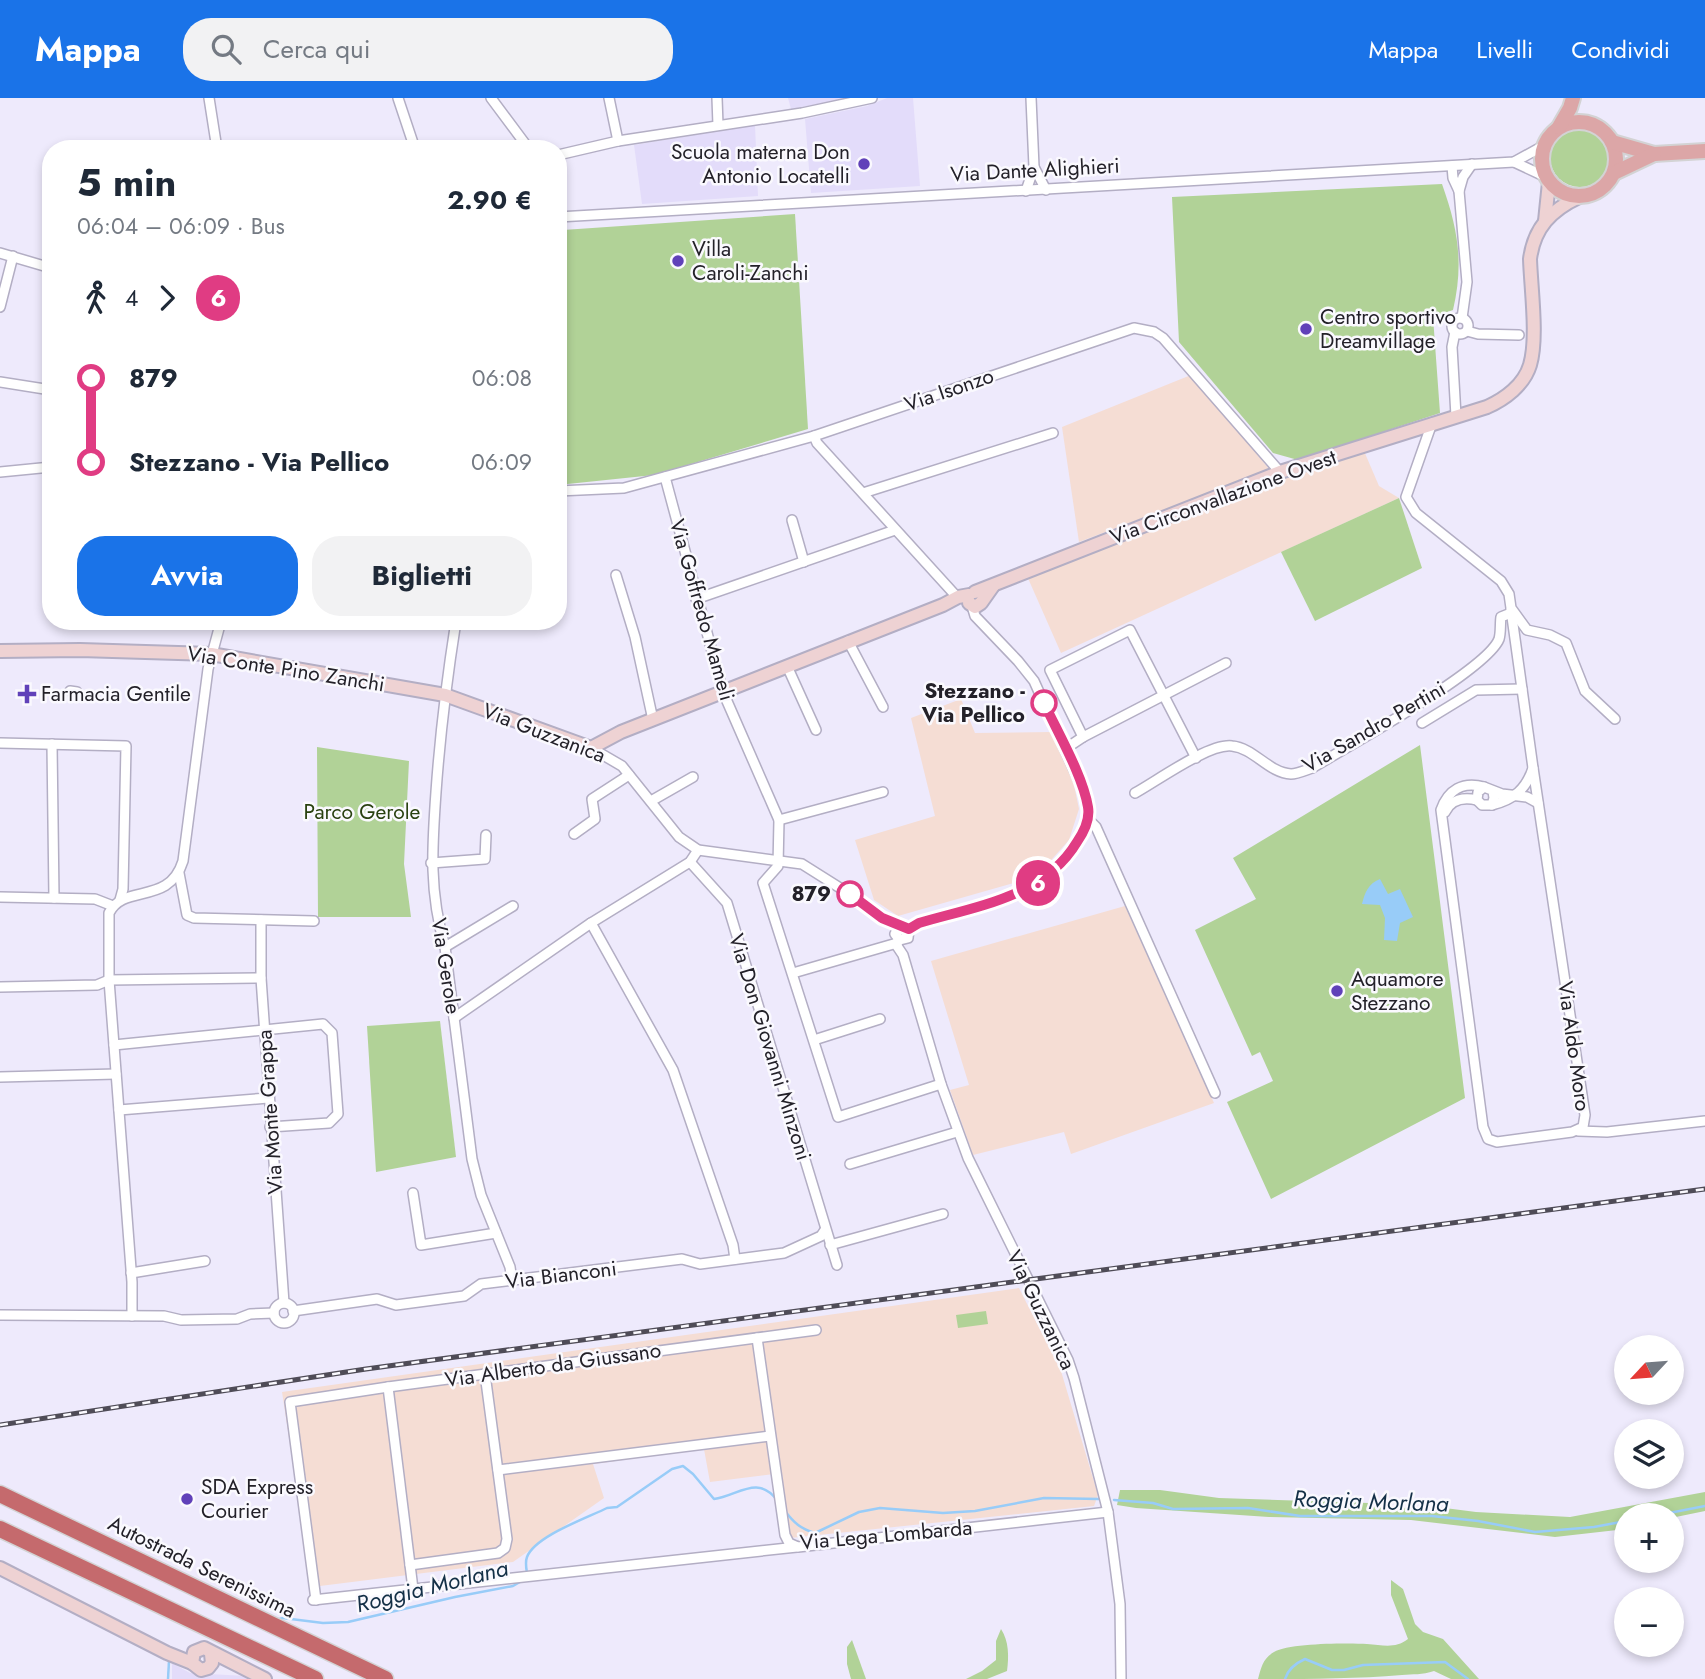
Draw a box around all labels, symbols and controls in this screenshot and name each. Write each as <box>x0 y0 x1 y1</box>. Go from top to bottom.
search box <box>183 18 673 81</box>
text: Mappa <box>35 26 141 73</box>
icon: search <box>207 30 245 68</box>
text: Cerca qui <box>263 30 370 68</box>
text: Mappa <box>1368 32 1438 67</box>
text: Livelli <box>1476 32 1533 67</box>
text: Condividi <box>1571 32 1670 67</box>
place label: Scuola materna Don Antonio Locatelli <box>671 137 850 191</box>
street label: Via Dante Alighieri <box>950 151 1120 189</box>
text: 5 min <box>77 155 176 210</box>
marker: Scuola materna Don Antonio Locatelli <box>856 156 872 172</box>
text: 2.90 € <box>447 181 532 219</box>
text: 06:04 – 06:09 · Bus <box>77 209 285 243</box>
place label: Villa Caroli-Zanchi <box>692 234 809 288</box>
marker: Villa Caroli-Zanchi <box>670 253 686 269</box>
icon: walk <box>77 279 115 317</box>
icon: forward <box>148 279 186 317</box>
text: 6 <box>210 280 226 315</box>
text: 4 <box>125 281 138 315</box>
place label: Centro sportivo Dreamvillage <box>1320 302 1456 356</box>
marker: Centro sportivo Dreamvillage <box>1298 321 1314 337</box>
text: 879 <box>129 359 178 397</box>
text: 06:08 <box>472 361 532 395</box>
street label: Via Isonzo <box>900 361 998 419</box>
street label: Via Circonvallazione Ovest <box>1106 442 1340 552</box>
text: Stezzano - Via Pellico <box>129 443 389 481</box>
text: 06:09 <box>471 445 532 479</box>
street label: Via Goffredo Mameli <box>662 516 742 704</box>
button: Avvia <box>77 536 298 616</box>
button: Biglietti <box>312 536 532 616</box>
street label: Via Conte Pino Zanchi <box>185 639 387 699</box>
street label: Via Sandro Pertini <box>1297 674 1451 780</box>
place label: Stezzano - Via Pellico <box>921 676 1025 730</box>
place label: Farmacia Gentile <box>41 679 191 709</box>
marker: Farmacia Gentile <box>19 686 35 702</box>
marker: Stezzano - Via Pellico <box>1031 690 1057 716</box>
street label: Via Guzzanica <box>478 696 610 770</box>
park label: Parco Gerole <box>304 797 421 827</box>
line badge: 6 <box>1015 860 1061 906</box>
text: 6 <box>1030 865 1046 900</box>
place label: 879 <box>791 879 831 909</box>
marker: 879 <box>837 881 863 907</box>
street label: Via Gerole <box>424 916 468 1016</box>
street label: Via Don Giovanni Minzoni <box>721 930 819 1164</box>
place label: Aquamore Stezzano <box>1351 964 1444 1018</box>
street label: Via Aldo Moro <box>1550 979 1598 1113</box>
marker: Aquamore Stezzano <box>1329 983 1345 999</box>
street label: Via Monte Grappa <box>249 1029 291 1195</box>
street label: Via Guzzanica <box>999 1245 1083 1375</box>
street label: Via Bianconi <box>504 1253 618 1297</box>
street label: Via Alberto da Giussano <box>443 1335 663 1395</box>
north arrow <box>1614 1335 1684 1405</box>
map controls <box>1614 1335 1684 1657</box>
button: layers <box>1614 1419 1684 1489</box>
place label: SDA Express Courier <box>201 1472 313 1526</box>
water label: Roggia Morlana <box>1293 1481 1450 1521</box>
marker: SDA Express Courier <box>179 1491 195 1507</box>
button: + <box>1614 1503 1684 1573</box>
street label: Autostrada Serenissima <box>103 1508 301 1626</box>
street label: Via Lega Lombarda <box>799 1513 973 1557</box>
water label: Roggia Morlana <box>352 1551 512 1621</box>
button: − <box>1614 1587 1684 1657</box>

